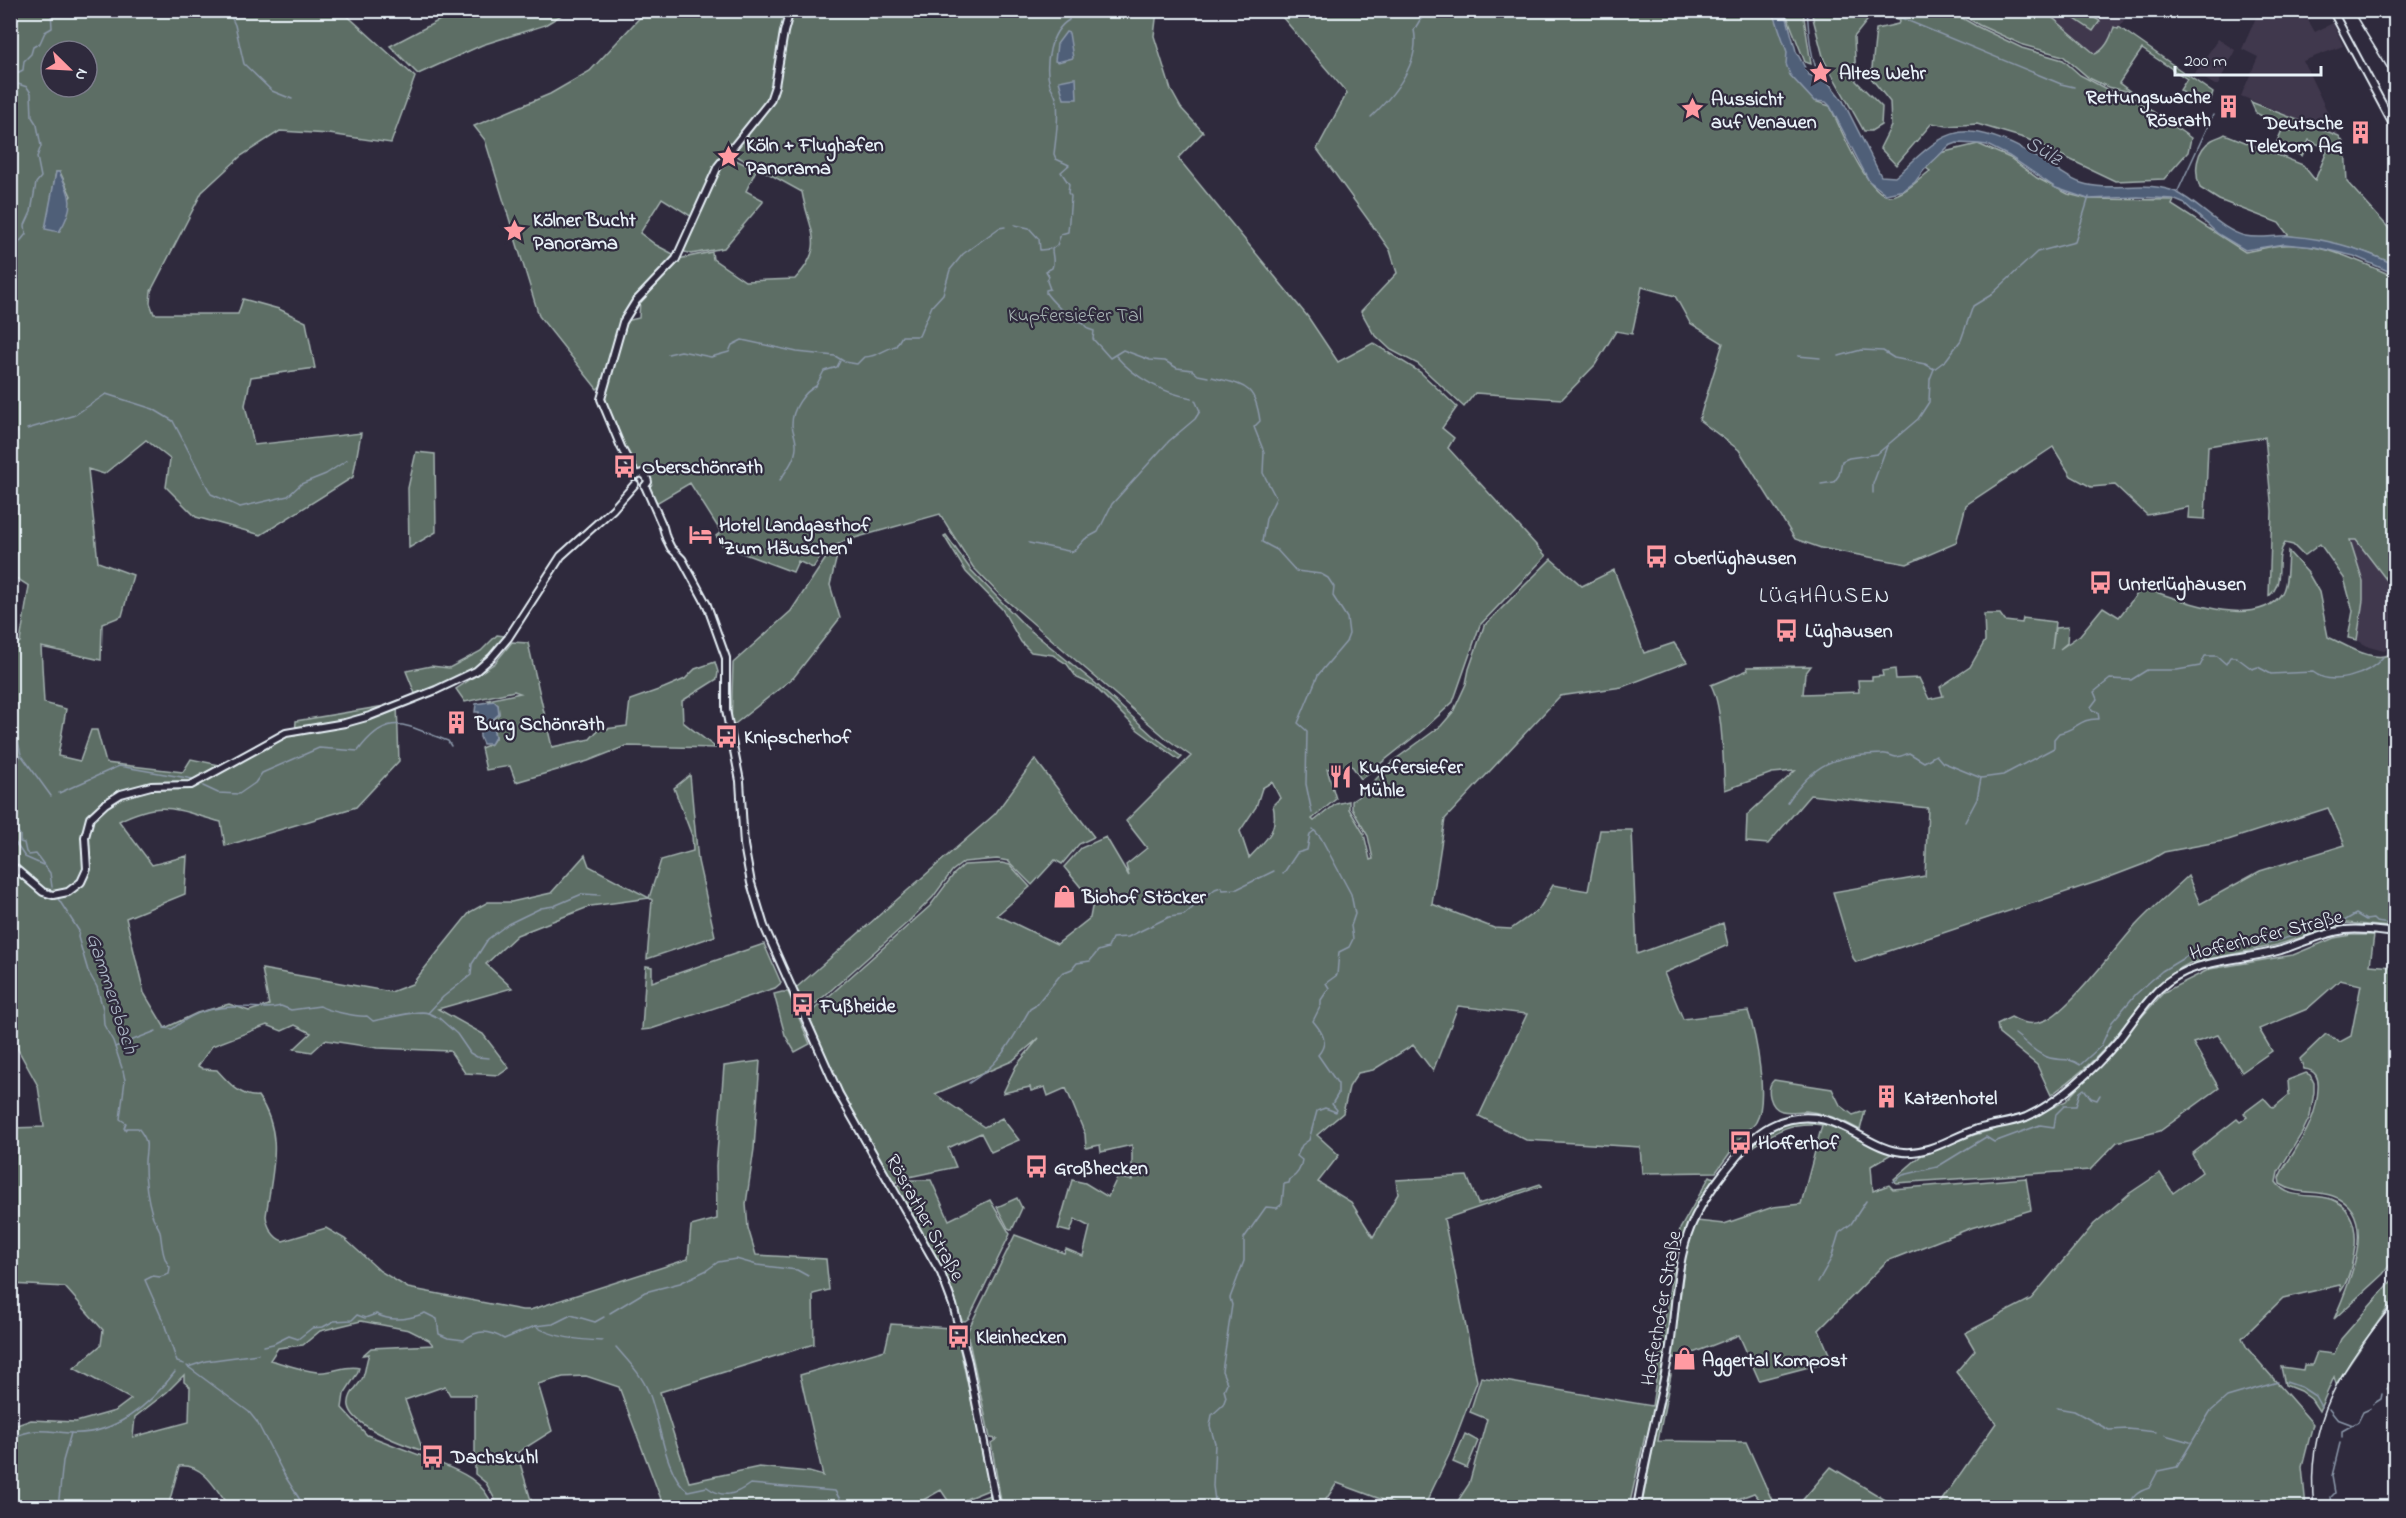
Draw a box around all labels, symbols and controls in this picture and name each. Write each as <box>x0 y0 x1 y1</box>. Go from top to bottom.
north arrow <box>39 39 99 99</box>
scale bar <box>2175 39 2320 77</box>
text: 200 m <box>2184 49 2227 75</box>
place icon: Altes Wehr <box>1808 59 1834 85</box>
place label: Altes Wehr <box>1839 60 1927 89</box>
text: N <box>68 64 94 84</box>
place label: Rettungswache Rösrath <box>2086 84 2212 136</box>
place label: Aussicht auf Venauen <box>1711 86 1817 138</box>
building icon: Rettungswache Rösrath <box>2216 94 2242 120</box>
place icon: Aussicht auf Venauen <box>1680 96 1706 122</box>
place label: Deutsche Telekom AG <box>2246 110 2344 162</box>
building icon: Deutsche Telekom AG <box>2348 120 2374 146</box>
water label: Sülz <box>2019 129 2068 175</box>
place label: Köln + Flughafen Panorama <box>746 132 884 184</box>
place icon: Köln + Flughafen Panorama <box>715 143 741 169</box>
place label: Kölner Bucht Panorama <box>533 207 636 259</box>
place icon: Kölner Bucht Panorama <box>502 217 528 243</box>
park label: Kupfersiefer Tal <box>1008 302 1142 331</box>
bus stop icon: Oberschönrath <box>611 453 637 479</box>
place label: Oberschönrath <box>642 454 763 483</box>
place label: Hotel Landgasthof "Zum Häuschen" <box>718 512 871 564</box>
hotel icon: Hotel Landgasthof "Zum Häuschen" <box>688 522 714 548</box>
bus stop icon: Oberlüghausen <box>1643 544 1669 570</box>
place label: Oberlüghausen <box>1674 545 1797 575</box>
bus stop icon: Unterlüghausen <box>2087 570 2113 596</box>
place label: Unterlüghausen <box>2118 571 2246 601</box>
district label: LÜGHAUSEN <box>1759 581 1891 613</box>
bus stop icon: Lüghausen <box>1774 617 1800 643</box>
place label: Lüghausen <box>1805 618 1893 648</box>
building icon: Burg Schönrath <box>444 710 470 736</box>
place label: Burg Schönrath <box>474 711 605 741</box>
bus stop icon: Knipscherhof <box>713 723 739 749</box>
place label: Knipscherhof <box>744 724 852 753</box>
place label: Kupfersiefer Mühle <box>1359 754 1463 806</box>
restaurant icon: Kupfersiefer Mühle <box>1328 764 1354 790</box>
shop icon: Biohof Stöcker <box>1051 883 1077 909</box>
place label: Biohof Stöcker <box>1081 884 1207 913</box>
street label: Hofferhofer Straße <box>2187 903 2346 969</box>
water label: Gammersbach <box>77 929 145 1059</box>
bus stop icon: Fußheide <box>789 992 815 1018</box>
place label: Fußheide <box>819 993 897 1022</box>
building icon: Katzenhotel <box>1873 1084 1899 1110</box>
place label: Katzenhotel <box>1904 1085 1997 1114</box>
bus stop icon: Hofferhof <box>1727 1129 1753 1155</box>
place label: Hofferhof <box>1758 1130 1839 1159</box>
street label: Rösrather Straße <box>877 1150 971 1287</box>
bus stop icon: Großhecken <box>1023 1154 1049 1180</box>
place label: Großhecken <box>1054 1155 1148 1184</box>
street label: Hofferhofer Straße <box>1635 1229 1690 1388</box>
bus stop icon: Kleinhecken <box>945 1323 971 1349</box>
place label: Kleinhecken <box>976 1324 1067 1353</box>
shop icon: Aggertal Kompost <box>1671 1346 1697 1372</box>
place label: Aggertal Kompost <box>1702 1347 1847 1377</box>
bus stop icon: Dachskuhl <box>420 1443 446 1469</box>
place label: Dachskuhl <box>450 1444 538 1473</box>

